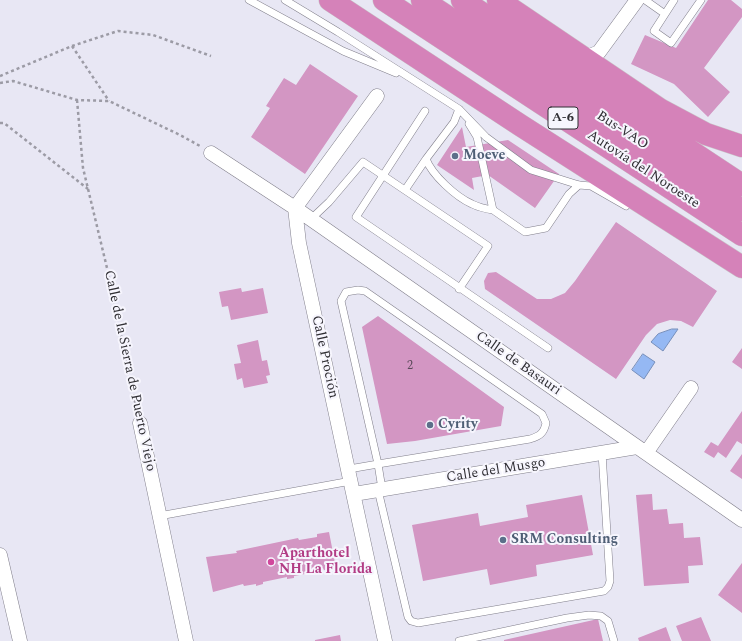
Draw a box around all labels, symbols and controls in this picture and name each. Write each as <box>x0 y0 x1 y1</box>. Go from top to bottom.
road number: A-6 <box>548 107 578 129</box>
street label: Bus-VAO <box>593 108 651 154</box>
street label: Autovía del Noroeste <box>584 127 702 213</box>
place label: Moeve <box>463 148 505 164</box>
marker: Moeve <box>450 151 460 161</box>
street label: Calle de la Sierra de Puerto Viejo <box>99 269 159 473</box>
street label: Calle Proción <box>307 314 341 400</box>
street label: Calle de Basauri <box>472 328 564 400</box>
house number: 2 <box>407 360 413 374</box>
place label: Cyrity <box>438 417 478 433</box>
marker: Cyrity <box>425 420 435 430</box>
street label: Calle del Musgo <box>445 455 547 487</box>
place label: SRM Consulting <box>511 532 618 548</box>
marker: SRM Consulting <box>498 535 508 545</box>
place label: Aparthotel NH La Florida <box>279 546 372 578</box>
marker: Aparthotel NH La Florida <box>266 557 276 567</box>

